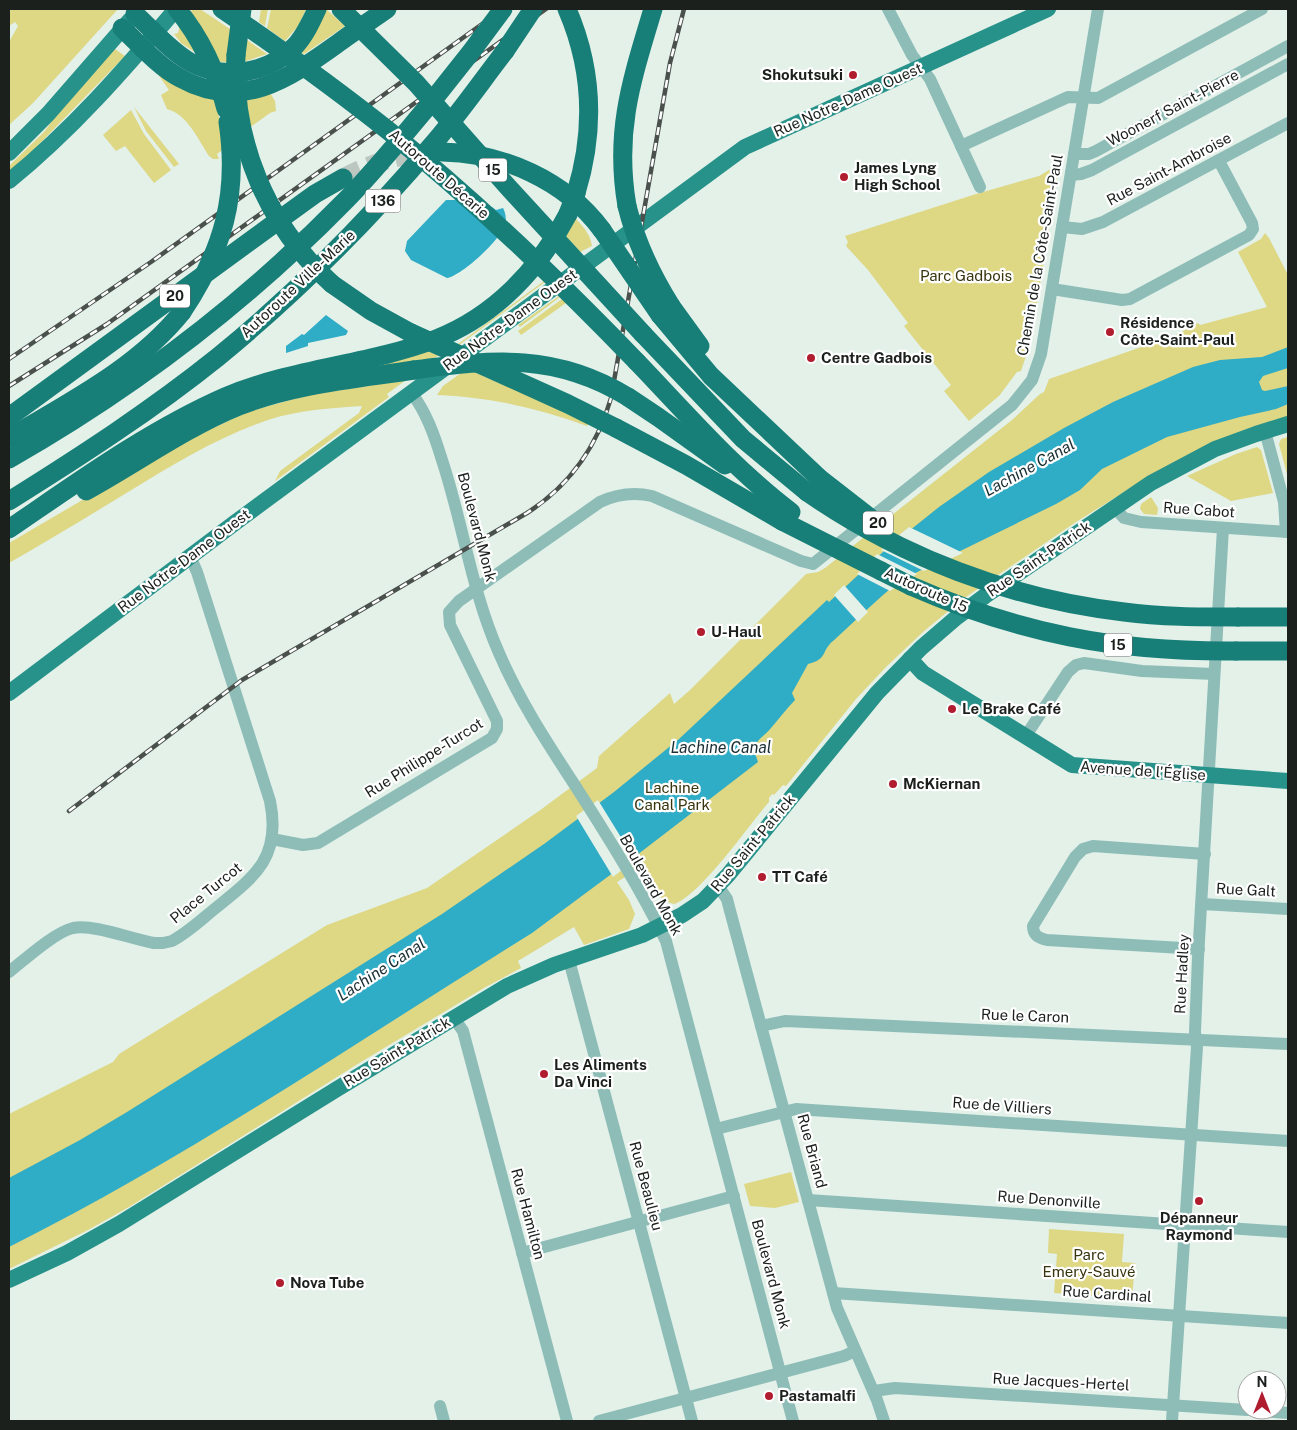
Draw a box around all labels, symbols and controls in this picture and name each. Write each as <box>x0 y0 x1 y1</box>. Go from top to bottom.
street label: Rue Notre-Dame Ouest <box>771 59 925 140</box>
place label: Shokutsuki <box>762 66 843 83</box>
street label: Woonerf Saint-Pierre <box>1104 66 1242 150</box>
marker: Shokutsuki <box>847 69 859 81</box>
street label: Autoroute Décarie <box>386 125 493 222</box>
street label: Rue Saint-Ambroise <box>1104 129 1234 209</box>
street label: Chemin de la Côte-Saint-Paul <box>1013 153 1066 357</box>
road number: 15 <box>479 158 507 182</box>
place label: James Lyng High School <box>854 159 941 193</box>
marker: James Lyng High School <box>838 171 850 183</box>
road number: 136 <box>366 190 400 212</box>
street label: Autoroute Ville-Marie <box>237 226 358 341</box>
street label: Rue Notre-Dame Ouest <box>440 265 580 374</box>
park label: Parc Gadbois <box>920 267 1012 284</box>
road number: 20 <box>160 284 190 308</box>
place label: Résidence Côte-Saint-Paul <box>1120 314 1235 348</box>
marker: Résidence Côte-Saint-Paul <box>1104 326 1116 338</box>
place label: Centre Gadbois <box>821 349 932 366</box>
marker: Centre Gadbois <box>805 352 817 364</box>
water label: Lachine Canal <box>980 435 1078 500</box>
street label: Boulevard Monk <box>455 470 500 583</box>
street label: Rue Cabot <box>1162 499 1236 521</box>
street label: Rue Notre-Dame Ouest <box>114 505 253 616</box>
road number: 20 <box>863 512 893 534</box>
street label: Rue Saint-Patrick <box>984 518 1094 600</box>
street label: Autoroute 15 <box>882 564 971 616</box>
place label: U-Haul <box>711 623 762 640</box>
marker: U-Haul <box>695 626 707 638</box>
road number: 15 <box>1104 634 1132 656</box>
place label: Le Brake Café <box>962 700 1061 717</box>
marker: Le Brake Café <box>946 703 958 715</box>
street label: Rue Philippe-Turcot <box>362 714 486 801</box>
water label: Lachine Canal <box>670 738 772 757</box>
street label: Avenue de l'Église <box>1080 758 1207 783</box>
place label: McKiernan <box>903 775 980 792</box>
marker: McKiernan <box>887 778 899 790</box>
park label: Lachine Canal Park <box>634 779 710 813</box>
street label: Rue Saint-Patrick <box>707 791 798 895</box>
street label: Boulevard Monk <box>617 831 686 938</box>
street label: Place Turcot <box>166 858 245 927</box>
place label: TT Café <box>772 868 828 885</box>
marker: TT Café <box>756 871 768 883</box>
street label: Rue Galt <box>1216 879 1277 900</box>
water label: Lachine Canal <box>334 934 429 1005</box>
street label: Rue Hadley <box>1171 934 1192 1014</box>
street label: Rue le Caron <box>981 1005 1069 1026</box>
street label: Rue Saint-Patrick <box>340 1013 453 1090</box>
place label: Les Aliments Da Vinci <box>554 1056 647 1090</box>
marker: Les Aliments Da Vinci <box>538 1068 550 1080</box>
street label: Rue de Villiers <box>952 1094 1052 1117</box>
street label: Rue Briand <box>794 1112 831 1190</box>
street label: Rue Beaulieu <box>626 1139 667 1232</box>
street label: Rue Hamilton <box>508 1166 549 1261</box>
street label: Rue Denonville <box>997 1187 1101 1212</box>
marker: Dépanneur Raymond <box>1193 1195 1205 1207</box>
place label: Dépanneur Raymond <box>1160 1209 1238 1243</box>
street label: Boulevard Monk <box>749 1217 794 1330</box>
park label: Parc Emery-Sauvé <box>1043 1246 1135 1280</box>
place label: Nova Tube <box>290 1274 364 1291</box>
marker: Nova Tube <box>274 1277 286 1289</box>
street label: Rue Cardinal <box>1062 1282 1152 1305</box>
street label: Rue Jacques-Hertel <box>992 1369 1130 1394</box>
north arrow <box>1237 1370 1287 1420</box>
text: N <box>1257 1374 1267 1390</box>
place label: Pastamalfi <box>779 1387 856 1404</box>
marker: Pastamalfi <box>763 1390 775 1402</box>

